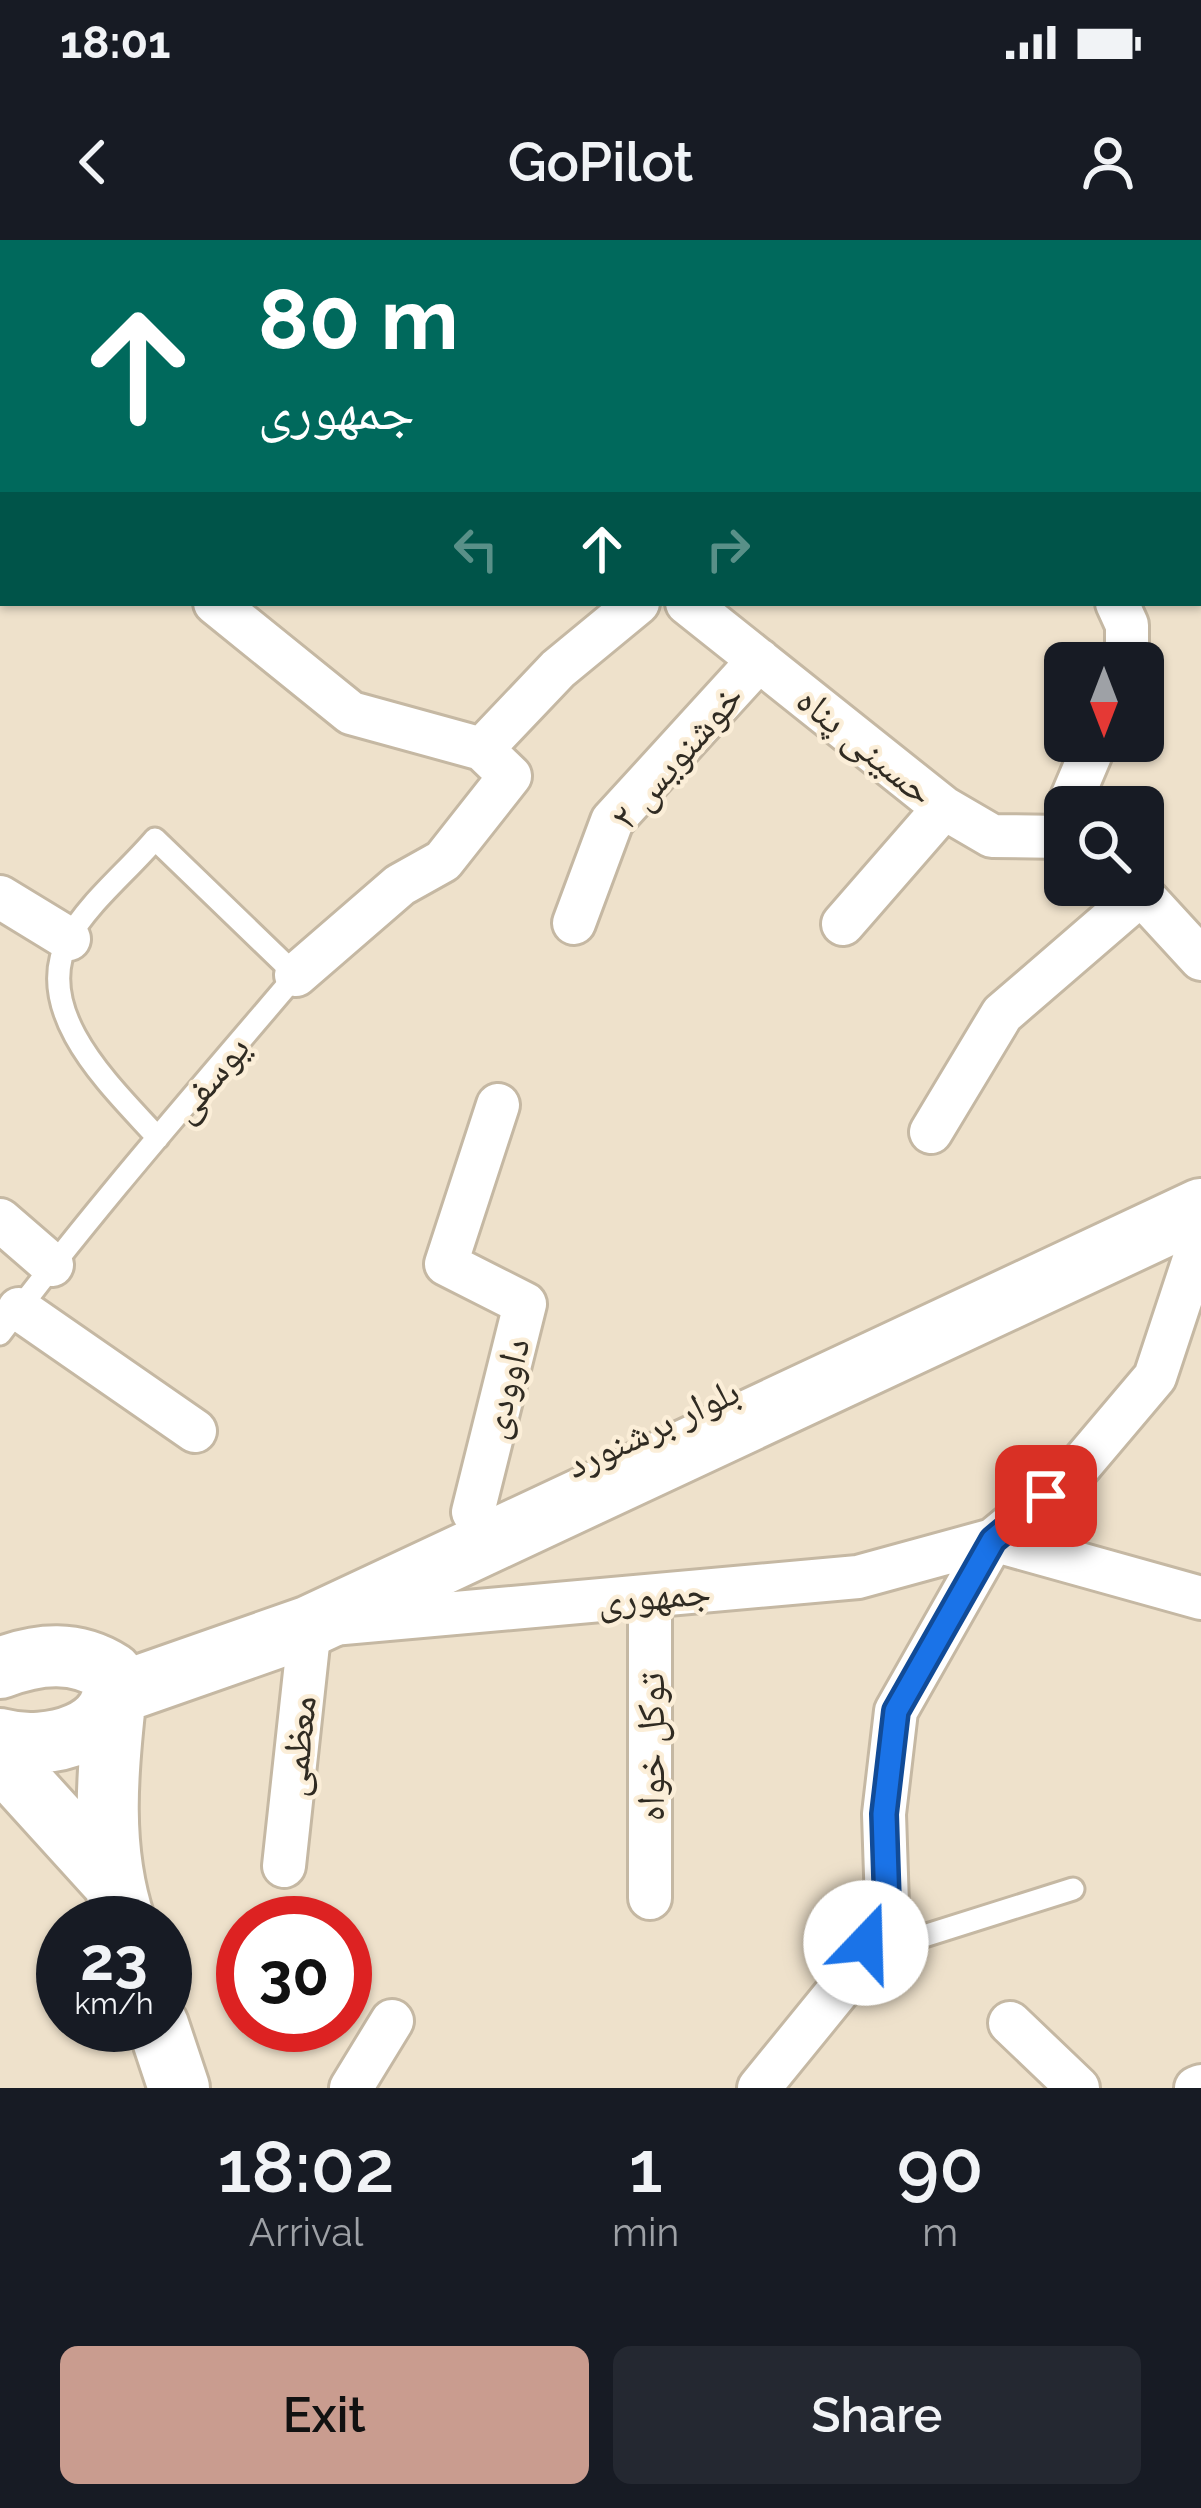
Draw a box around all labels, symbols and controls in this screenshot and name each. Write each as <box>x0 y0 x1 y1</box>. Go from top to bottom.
text: 18:01 <box>60 16 170 69</box>
icon: back <box>60 129 126 195</box>
icon: person <box>1075 129 1141 195</box>
text: GoPilot <box>508 130 693 194</box>
text: 80 m <box>258 270 459 369</box>
icon: ahead <box>60 288 216 444</box>
text: جمهوری <box>258 378 415 442</box>
icon: left <box>443 516 509 582</box>
icon: ahead <box>569 516 635 582</box>
icon: right <box>695 516 761 582</box>
north arrow <box>1044 642 1164 762</box>
map controls <box>1044 642 1164 906</box>
street label: خوشنویس ۲ <box>600 673 754 840</box>
street label: حسینی پناه <box>787 676 944 816</box>
button: search <box>1044 786 1164 906</box>
street label: یوسفی <box>160 1025 260 1132</box>
street label: داوودی <box>469 1333 540 1443</box>
street label: بلوار برشنورد <box>558 1367 746 1487</box>
pin <box>995 1445 1097 1547</box>
icon: arrive <box>1013 1463 1079 1529</box>
street label: جمهوری <box>596 1567 712 1624</box>
street label: توکل خواه <box>627 1672 675 1822</box>
street label: معظمی <box>269 1693 327 1799</box>
position arrow <box>803 1880 929 2006</box>
speed limit sign: 30 <box>216 1896 372 2052</box>
text: 23 <box>80 1924 148 1994</box>
text: km/h <box>74 1986 154 2021</box>
text: 18:02 <box>218 2124 395 2209</box>
text: 1 <box>629 2124 663 2209</box>
text: 90 <box>897 2124 983 2209</box>
text: Arrival <box>249 2209 363 2255</box>
text: min <box>612 2209 679 2255</box>
text: m <box>922 2209 958 2255</box>
button: Exit <box>60 2346 589 2484</box>
button: Share <box>613 2346 1141 2484</box>

